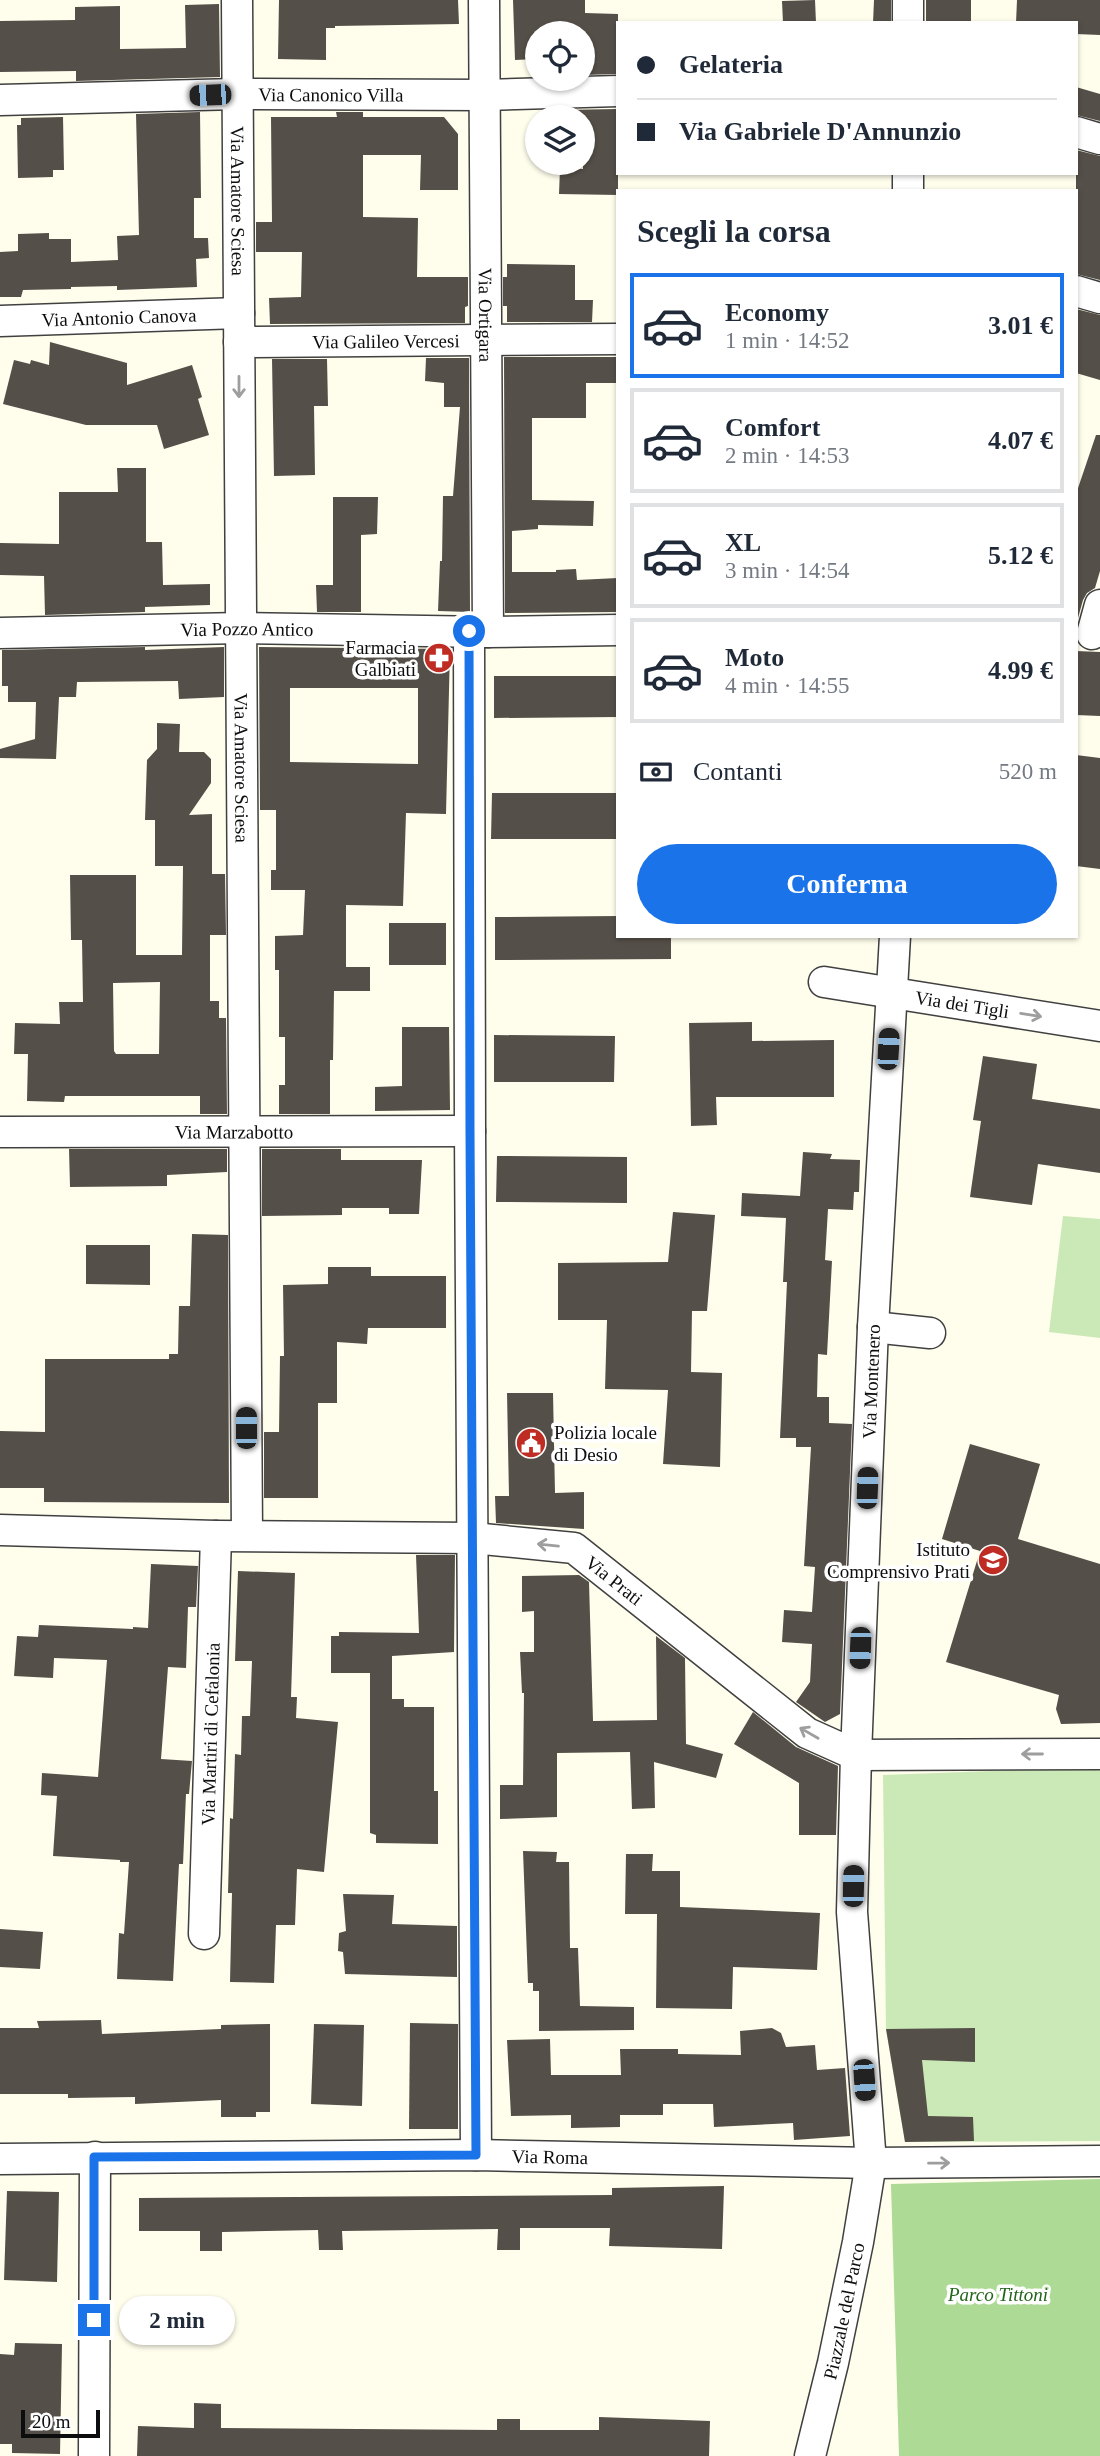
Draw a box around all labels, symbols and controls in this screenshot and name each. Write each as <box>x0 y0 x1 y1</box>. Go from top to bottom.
map controls <box>525 21 595 175</box>
button: locate <box>525 21 595 91</box>
text: Gelateria <box>679 50 783 79</box>
car <box>189 84 232 106</box>
street label: Via Canonico Villa <box>258 84 404 105</box>
button: layers <box>525 105 595 175</box>
text: Via Gabriele D'Annunzio <box>679 117 961 146</box>
street label: Via Amatore Sciesa <box>227 126 249 277</box>
text: Scegli la corsa <box>637 213 831 249</box>
street label: Via Ortigara <box>475 268 497 363</box>
icon: car <box>641 294 704 357</box>
text: Economy <box>725 298 829 327</box>
street label: Via Antonio Canova <box>41 304 197 330</box>
text: 3.01 € <box>988 311 1053 340</box>
text: 1 min · 14:52 <box>725 328 850 353</box>
street label: Via Galileo Vercesi <box>312 330 460 352</box>
one-way arrow <box>233 375 246 398</box>
icon: car <box>641 409 704 472</box>
text: Comfort <box>725 413 820 442</box>
text: 4.07 € <box>988 426 1053 455</box>
text: 2 min · 14:53 <box>725 443 850 468</box>
icon: car <box>641 524 704 587</box>
text: XL <box>725 528 761 557</box>
text: 5.12 € <box>988 541 1053 570</box>
text: 3 min · 14:54 <box>725 558 850 583</box>
route start <box>453 615 485 647</box>
street label: Via Pozzo Antico <box>180 617 314 640</box>
place label: Farmacia Galbiati <box>345 637 417 680</box>
icon: car <box>641 639 704 702</box>
pharmacy icon: Farmacia Galbiati <box>422 641 456 675</box>
text: Moto <box>725 643 784 672</box>
text: 4.99 € <box>988 656 1053 685</box>
text: 4 min · 14:55 <box>725 673 850 698</box>
street label: Via Amatore Sciesa <box>231 693 253 844</box>
icon: cash <box>637 753 675 791</box>
text: Contanti <box>693 757 783 786</box>
text: 520 m <box>999 759 1057 784</box>
button: Conferma <box>637 844 1057 924</box>
street label: Via dei Tigli <box>914 986 1011 1022</box>
one-way arrow <box>1019 1009 1042 1022</box>
car <box>877 1027 900 1071</box>
street label: Via Marzabotto <box>175 1121 293 1142</box>
street label: Via Montenero <box>858 1324 884 1439</box>
car <box>236 1407 257 1449</box>
place label: Polizia locale di Desio <box>554 1422 657 1465</box>
public building icon: Polizia locale di Desio <box>514 1426 548 1460</box>
car <box>856 1467 879 1509</box>
one-way arrow <box>537 1538 560 1551</box>
place label: Istituto Comprensivo Prati <box>827 1539 970 1582</box>
school or university icon: Istituto Comprensivo Prati <box>976 1543 1010 1577</box>
street label: Via Prati <box>582 1551 647 1609</box>
car <box>849 1627 872 1669</box>
street label: Via Martiri di Cefalonia <box>197 1642 223 1826</box>
one-way arrow <box>800 1726 820 1740</box>
one-way arrow <box>1021 1747 1044 1761</box>
car <box>843 1865 864 1907</box>
car <box>853 2058 876 2102</box>
street label: Via Roma <box>512 2145 589 2168</box>
one-way arrow <box>927 2156 950 2169</box>
street label: Piazzale del Parco <box>819 2241 868 2382</box>
park label: Parco Tittoni <box>947 2284 1048 2305</box>
callout: 2 min <box>119 2296 234 2344</box>
route end <box>78 2304 110 2336</box>
text: 2 min <box>149 2308 205 2333</box>
scale bar <box>21 2407 100 2439</box>
text: 20 m <box>32 2411 71 2432</box>

